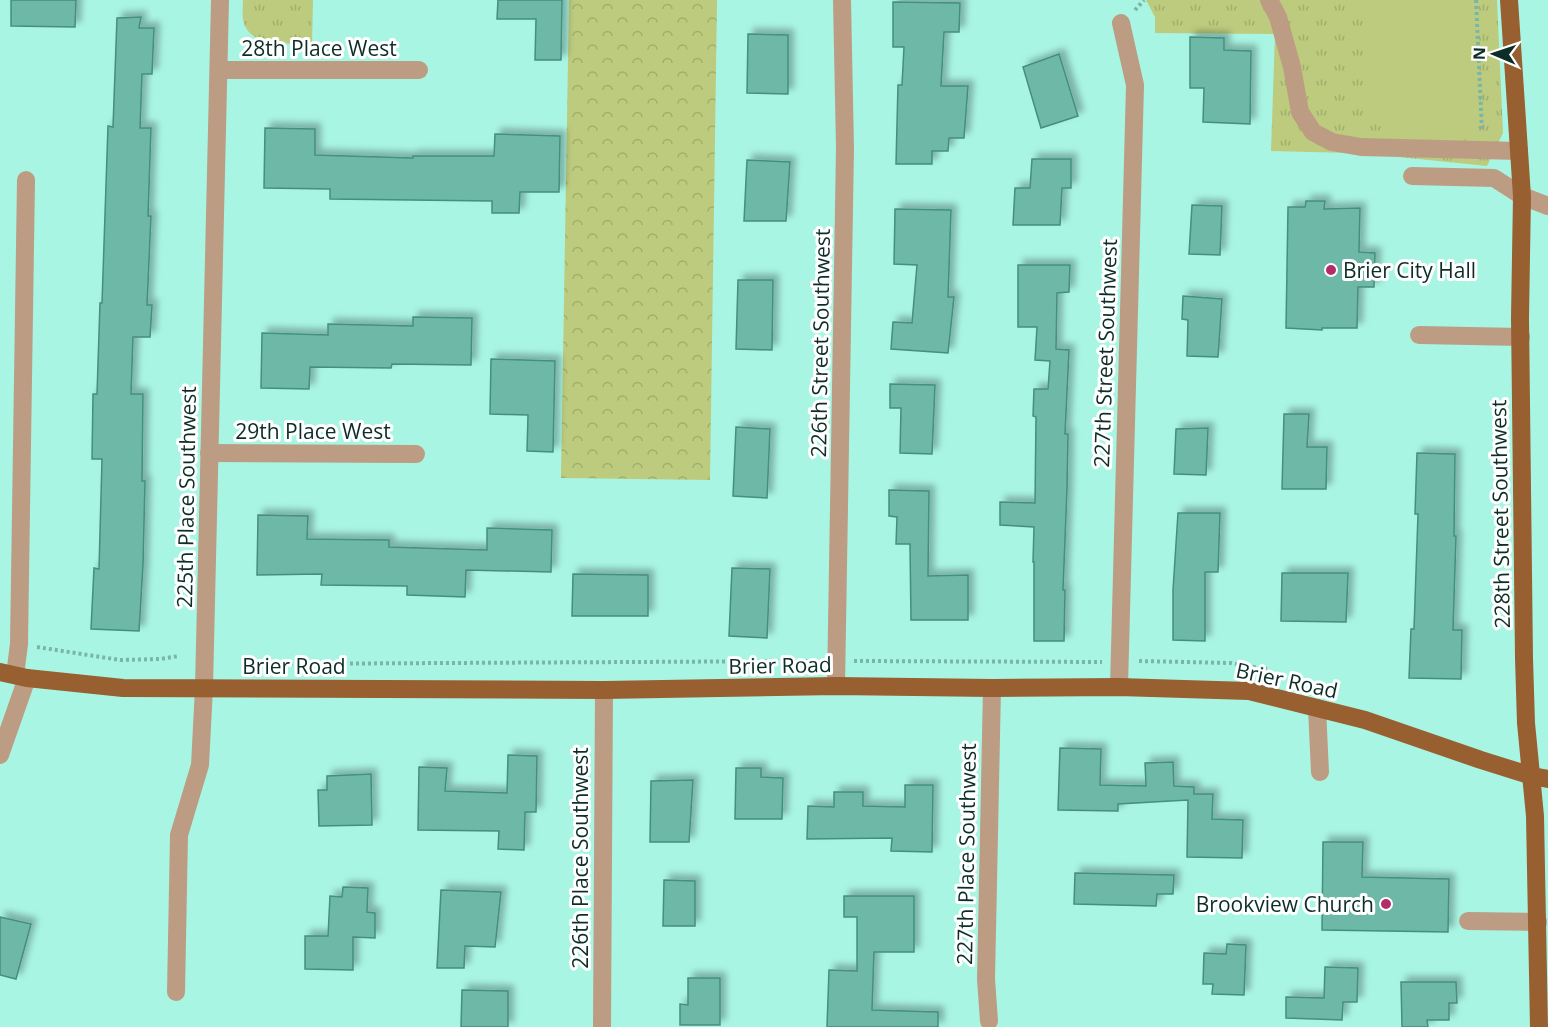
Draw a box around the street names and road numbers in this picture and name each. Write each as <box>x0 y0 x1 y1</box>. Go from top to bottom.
street label: 28th Place West <box>241 34 397 62</box>
street label: 226th Street Southwest <box>804 228 836 458</box>
street label: 227th Street Southwest <box>1087 238 1123 468</box>
street label: 225th Place Southwest <box>170 386 202 608</box>
street label: 228th Street Southwest <box>1484 399 1516 629</box>
street label: 29th Place West <box>235 417 391 445</box>
street label: Brier Road <box>728 650 832 680</box>
street label: Brier Road <box>242 652 346 680</box>
street label: Brier Road <box>1234 656 1340 704</box>
street label: 227th Place Southwest <box>950 743 982 965</box>
street label: 226th Place Southwest <box>566 747 594 969</box>

